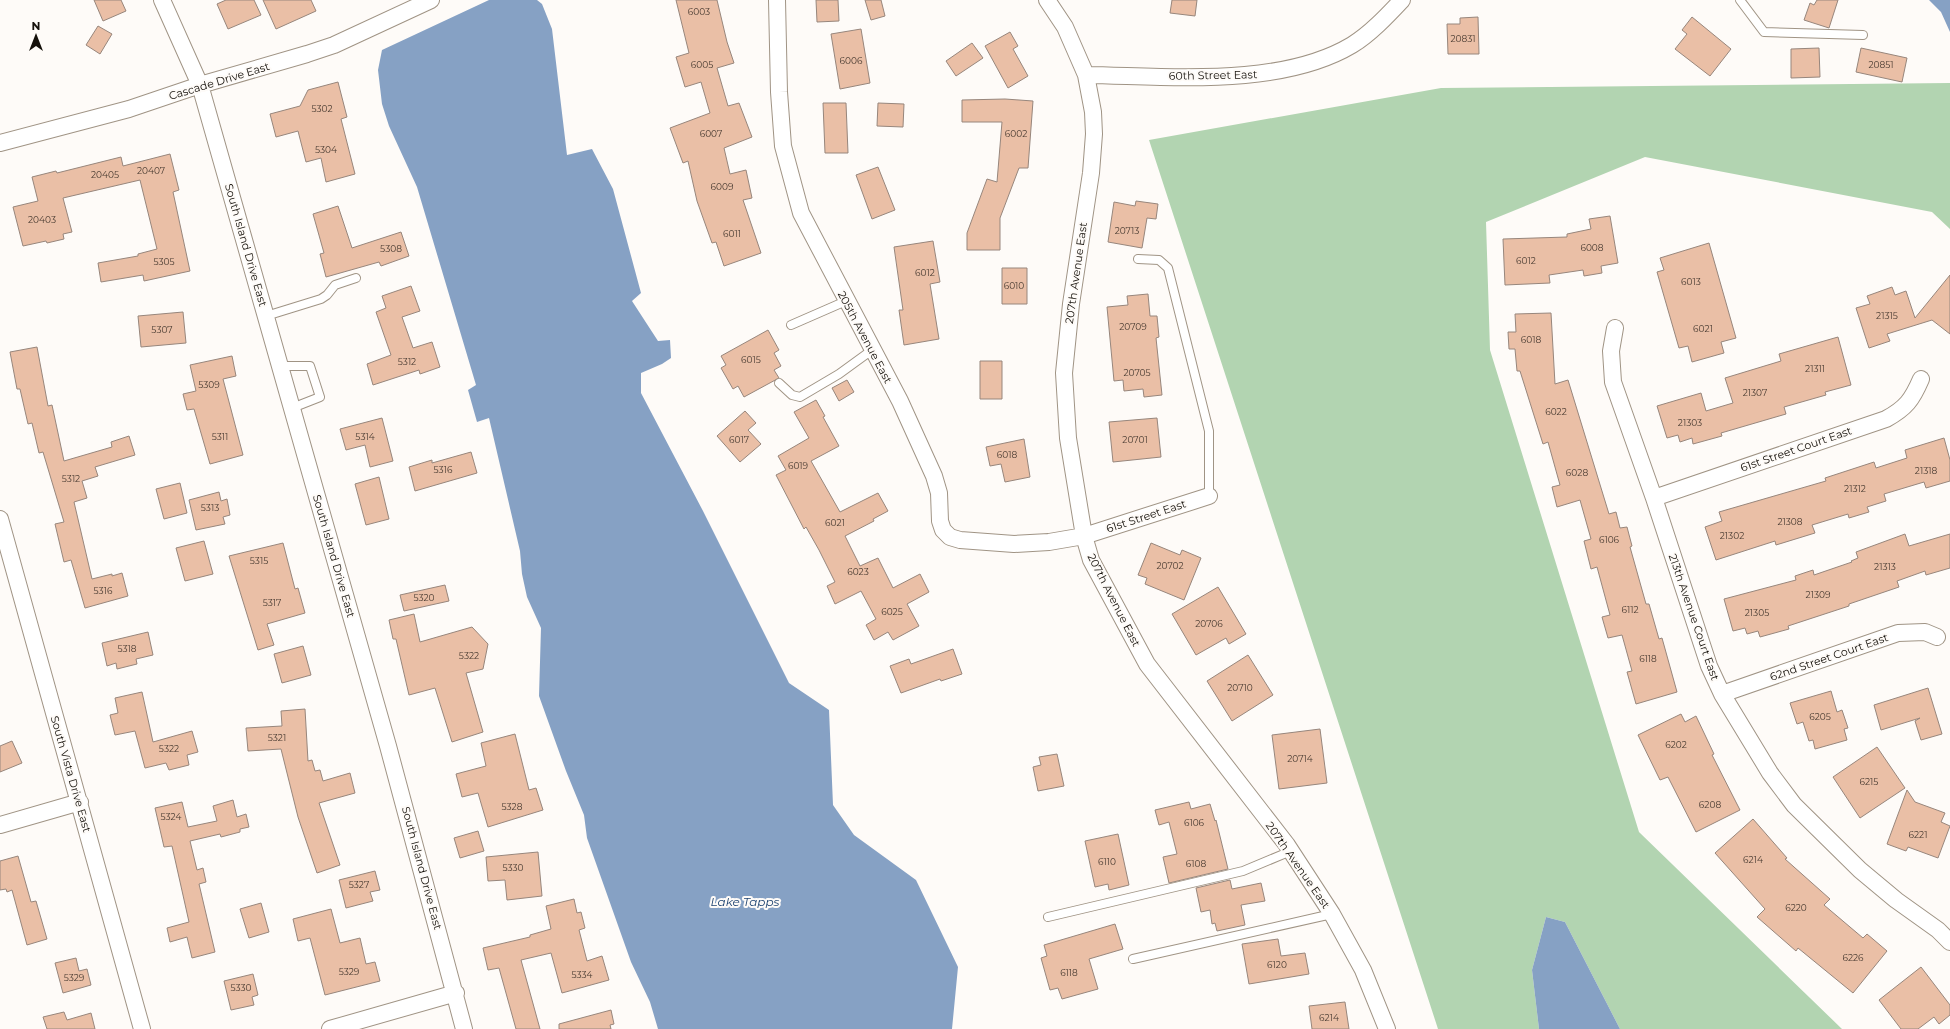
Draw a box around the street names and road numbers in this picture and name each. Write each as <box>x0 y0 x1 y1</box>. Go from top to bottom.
street label: Cascade Drive East <box>167 59 272 103</box>
street label: 60th Street East <box>1169 67 1258 83</box>
street label: South Island Drive East <box>222 182 270 309</box>
street label: 207th Avenue East <box>1062 221 1090 325</box>
street label: 205th Avenue East <box>835 288 895 386</box>
street label: 61st Street Court East <box>1738 423 1854 475</box>
street label: South Island Drive East <box>310 493 358 620</box>
street label: 61st Street East <box>1104 496 1188 536</box>
street label: 207th Avenue East <box>1084 551 1144 649</box>
street label: 213th Avenue Court East <box>1666 552 1722 683</box>
street label: 62nd Street Court East <box>1768 630 1891 684</box>
street label: South Vista Drive East <box>48 714 94 834</box>
street label: South Island Drive East <box>399 805 445 932</box>
street label: 207th Avenue East <box>1263 819 1333 911</box>

